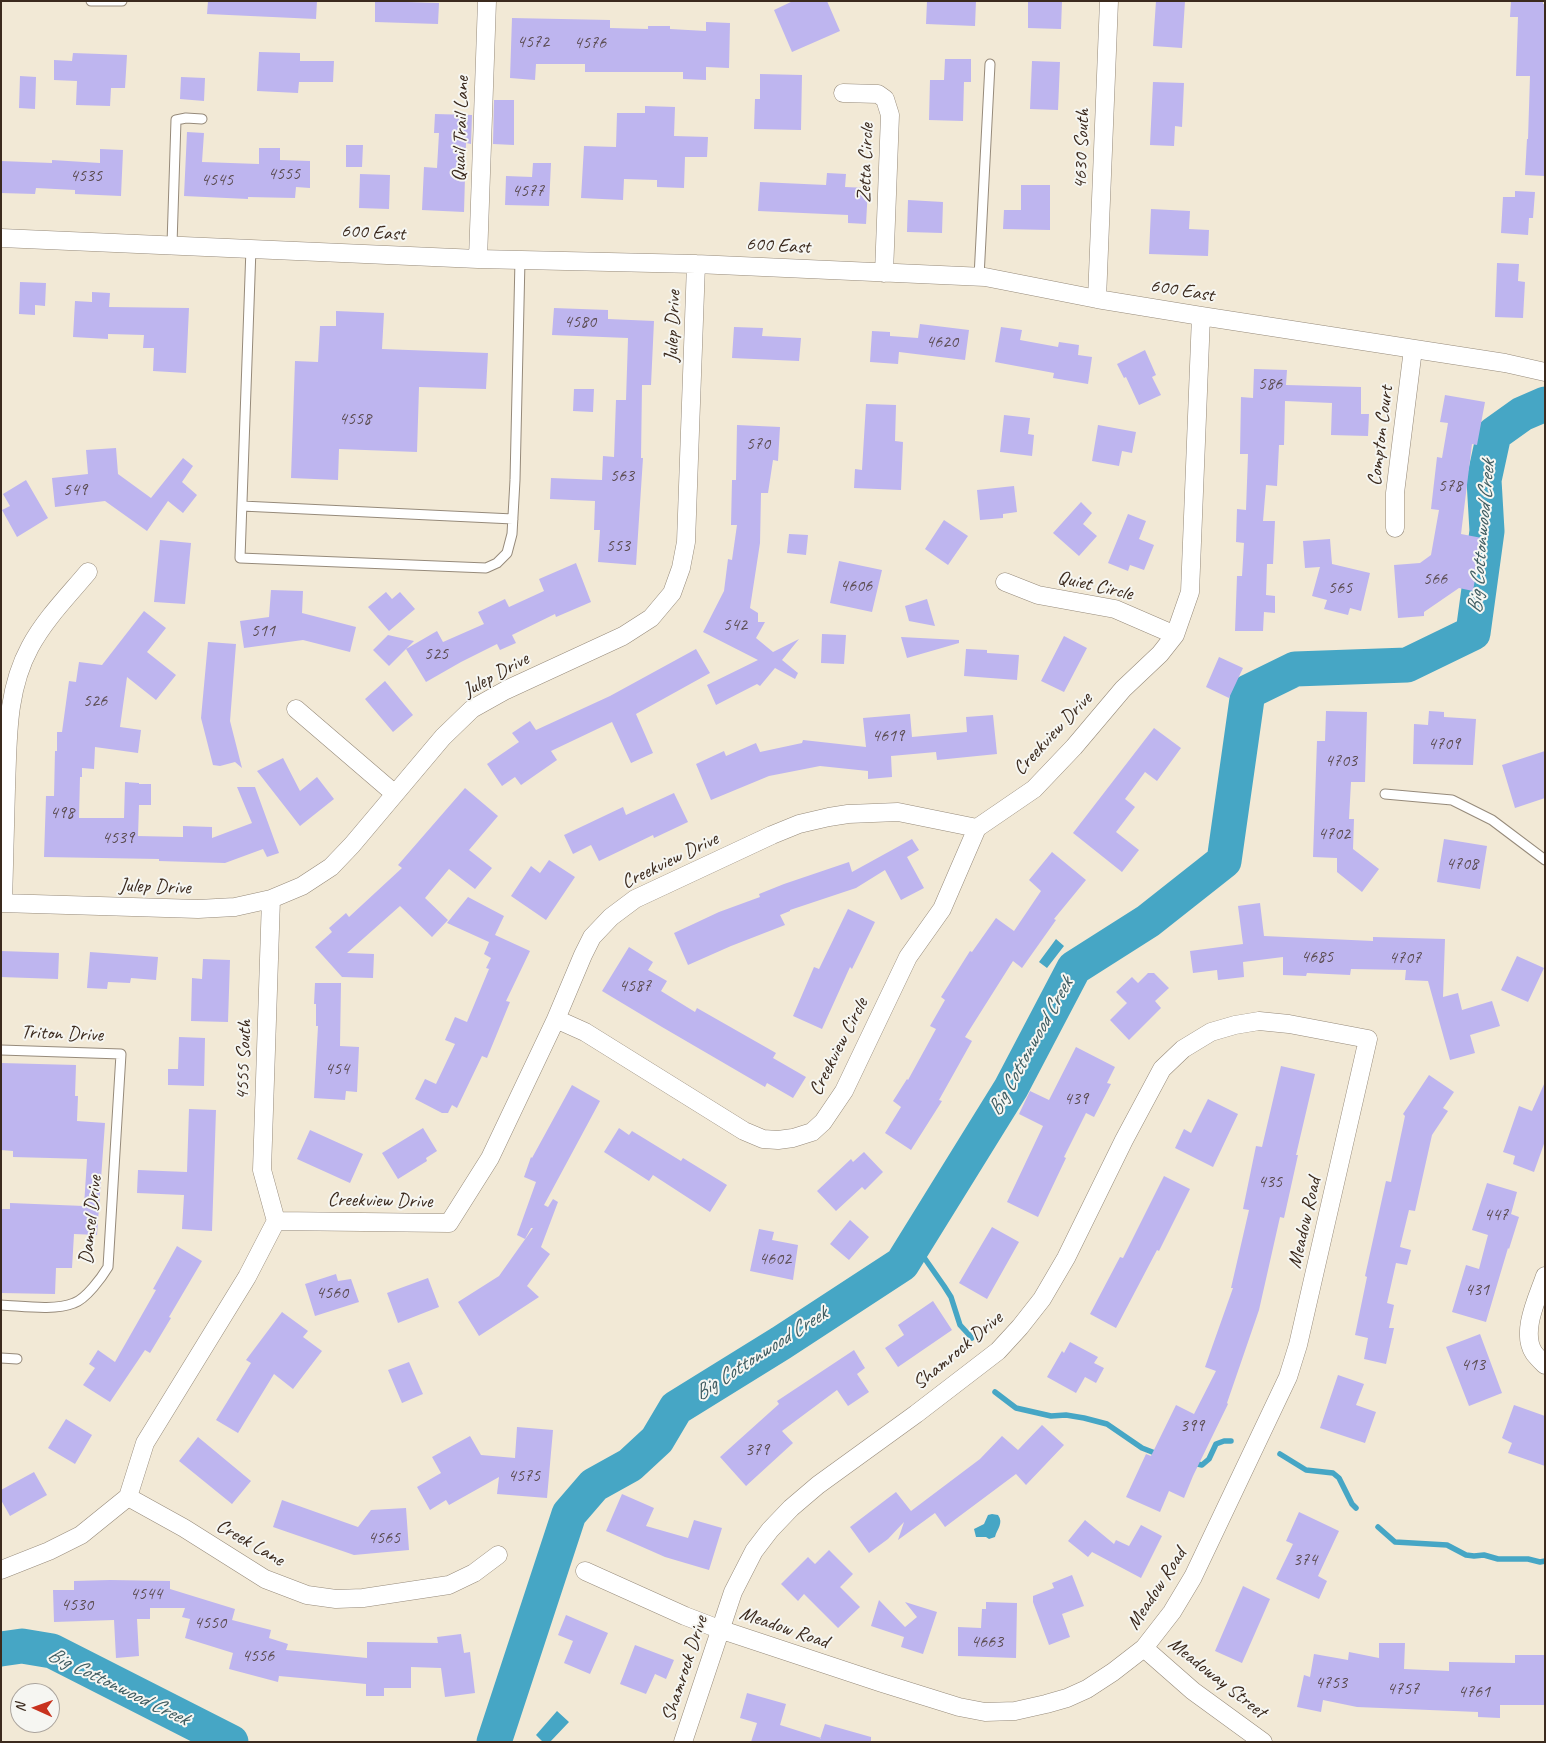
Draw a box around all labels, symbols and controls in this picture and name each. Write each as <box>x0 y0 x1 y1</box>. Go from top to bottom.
house number: 4572 <box>517 31 549 53</box>
house number: 4576 <box>574 32 606 54</box>
street label: Quail Trail Lane <box>447 76 475 182</box>
street label: 4630 South <box>1069 108 1095 190</box>
street label: Zetta Circle <box>853 123 879 203</box>
house number: 4555 <box>268 163 300 185</box>
house number: 4535 <box>70 165 102 187</box>
house number: 4545 <box>201 169 233 191</box>
house number: 4577 <box>512 180 544 202</box>
street label: 600 East <box>340 219 406 247</box>
street label: 600 East <box>745 232 811 260</box>
street label: 600 East <box>1148 274 1216 308</box>
street label: Julep Drive <box>660 290 686 362</box>
house number: 4580 <box>564 311 596 333</box>
house number: 4620 <box>926 331 958 353</box>
house number: 586 <box>1258 373 1282 395</box>
street label: Compton Court <box>1363 385 1399 487</box>
house number: 4558 <box>339 408 371 430</box>
house number: 570 <box>746 433 770 455</box>
water label: Big Cottonwood Creek <box>1463 459 1501 615</box>
house number: 563 <box>610 465 634 487</box>
house number: 578 <box>1438 475 1462 497</box>
house number: 549 <box>63 479 87 501</box>
house number: 553 <box>606 535 630 557</box>
street label: Quiet Circle <box>1055 566 1135 606</box>
house number: 566 <box>1423 568 1447 590</box>
house number: 4606 <box>840 575 872 597</box>
house number: 565 <box>1328 577 1352 599</box>
house number: 542 <box>723 614 747 636</box>
house number: 511 <box>251 620 275 642</box>
house number: 525 <box>424 643 448 665</box>
street label: Julep Drive <box>459 647 533 703</box>
street label: Creekview Drive <box>1008 687 1098 781</box>
house number: 526 <box>83 690 107 712</box>
house number: 4619 <box>872 725 904 747</box>
house number: 4709 <box>1428 733 1460 755</box>
house number: 4703 <box>1325 750 1357 772</box>
house number: 498 <box>50 802 74 824</box>
house number: 4702 <box>1318 823 1350 845</box>
house number: 4539 <box>102 827 134 849</box>
street label: Creekview Drive <box>618 827 722 895</box>
house number: 4708 <box>1446 853 1478 875</box>
street label: Julep Drive <box>119 874 191 900</box>
house number: 4685 <box>1301 946 1333 968</box>
house number: 4707 <box>1389 947 1421 969</box>
water label: Big Cottonwood Creek <box>983 974 1079 1120</box>
house number: 4587 <box>619 975 651 997</box>
street label: Creekview Circle <box>804 994 874 1100</box>
street label: 4555 South <box>231 1019 257 1101</box>
street label: Triton Drive <box>21 1021 103 1047</box>
house number: 454 <box>325 1058 349 1080</box>
house number: 439 <box>1064 1088 1088 1110</box>
house number: 435 <box>1258 1171 1282 1193</box>
street label: Damsel Drive <box>74 1175 108 1265</box>
street label: Meadow Road <box>1283 1175 1327 1271</box>
street label: Creekview Drive <box>327 1188 433 1214</box>
house number: 447 <box>1484 1204 1508 1226</box>
house number: 4602 <box>759 1248 791 1270</box>
house number: 431 <box>1465 1279 1489 1301</box>
house number: 4560 <box>316 1282 348 1304</box>
water label: Big Cottonwood Creek <box>690 1302 832 1406</box>
street label: Shamrock Drive <box>908 1307 1008 1395</box>
house number: 413 <box>1461 1354 1485 1376</box>
house number: 399 <box>1180 1415 1204 1437</box>
house number: 379 <box>745 1439 769 1461</box>
house number: 4575 <box>508 1465 540 1487</box>
street label: Creek Lane <box>212 1514 288 1572</box>
house number: 4565 <box>368 1527 400 1549</box>
street label: Meadow Road <box>1122 1544 1192 1634</box>
house number: 374 <box>1293 1549 1317 1571</box>
house number: 4544 <box>130 1583 162 1605</box>
house number: 4530 <box>61 1594 93 1616</box>
street label: Meadow Road <box>736 1602 832 1654</box>
house number: 4550 <box>194 1612 226 1634</box>
street label: Shamrock Drive <box>657 1613 713 1725</box>
house number: 4663 <box>971 1631 1003 1653</box>
street label: Meadoway Street <box>1163 1632 1271 1724</box>
water label: Big Cottonwood Creek <box>43 1642 193 1732</box>
house number: 4556 <box>242 1645 274 1667</box>
house number: 4753 <box>1315 1672 1347 1694</box>
house number: 4757 <box>1387 1678 1419 1700</box>
house number: 4761 <box>1458 1681 1490 1703</box>
north arrow <box>10 1683 60 1733</box>
text: N <box>12 1703 29 1712</box>

